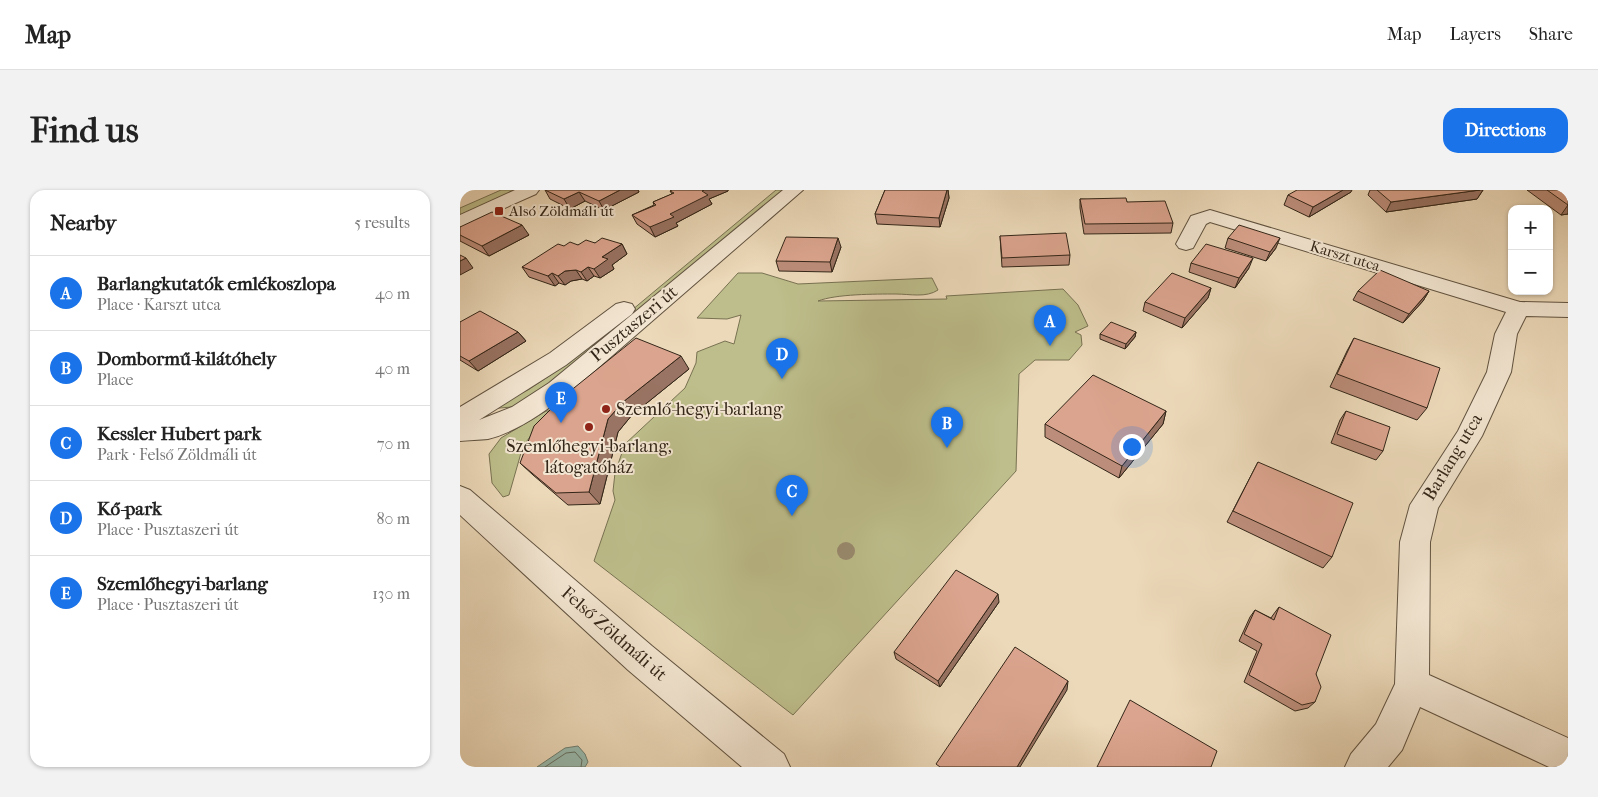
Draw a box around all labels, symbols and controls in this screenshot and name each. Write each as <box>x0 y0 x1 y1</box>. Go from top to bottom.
text: Map <box>25 21 71 49</box>
text: Map <box>1387 24 1421 45</box>
text: Layers <box>1449 24 1501 45</box>
text: Share <box>1529 24 1573 45</box>
button: Directions <box>1443 108 1568 153</box>
text: Find us <box>30 110 139 151</box>
place label: Alsó Zöldmáli út <box>508 202 615 220</box>
marker: Alsó Zöldmáli út <box>493 205 505 217</box>
map controls <box>1508 205 1553 295</box>
button: + <box>1508 205 1553 250</box>
text: Nearby <box>50 211 116 235</box>
text: 5 results <box>354 213 410 232</box>
street label: Karszt utca <box>1308 237 1383 276</box>
button: − <box>1508 250 1553 295</box>
text: Barlangkutatók emlékoszlopa <box>97 273 336 295</box>
street label: Pusztaszeri út <box>586 281 682 367</box>
text: A <box>61 284 71 303</box>
text: 40 m <box>375 284 410 303</box>
text: Place · Karszt utca <box>97 295 221 314</box>
pin: A <box>1034 305 1066 346</box>
pin: D <box>766 338 798 379</box>
text: Dombormű-kilátóhely <box>97 348 276 370</box>
text: B <box>61 359 71 378</box>
text: 40 m <box>375 359 410 378</box>
text: Place <box>97 370 133 389</box>
pin: E <box>545 382 577 423</box>
place label: Szemlő-hegyi-barlang <box>616 399 783 420</box>
marker: Szemlő-hegyi-barlang <box>600 403 612 415</box>
pin: B <box>931 407 963 448</box>
street label: Barlang utca <box>1419 409 1487 504</box>
marker: Szemlőhegyi-barlang, látogatóház <box>583 421 595 433</box>
text: Kessler Hubert park <box>97 423 261 445</box>
text: C <box>61 434 71 453</box>
text: 70 m <box>377 434 410 453</box>
your location <box>1119 434 1145 460</box>
place label: Szemlőhegyi-barlang, látogatóház <box>506 436 672 478</box>
text: Park · Felső Zöldmáli út <box>97 445 257 464</box>
pin: C <box>776 475 808 516</box>
text: Kő-park <box>97 498 162 520</box>
text: D <box>60 509 72 528</box>
text: 80 m <box>376 509 410 528</box>
text: Place · Pusztaszeri út <box>97 520 239 539</box>
text: Szemlőhegyi-barlang <box>97 573 268 595</box>
street label: Felső Zöldmáli út <box>557 582 671 686</box>
text: E <box>61 584 71 603</box>
text: 130 m <box>372 584 410 603</box>
text: Place · Pusztaszeri út <box>97 595 239 614</box>

